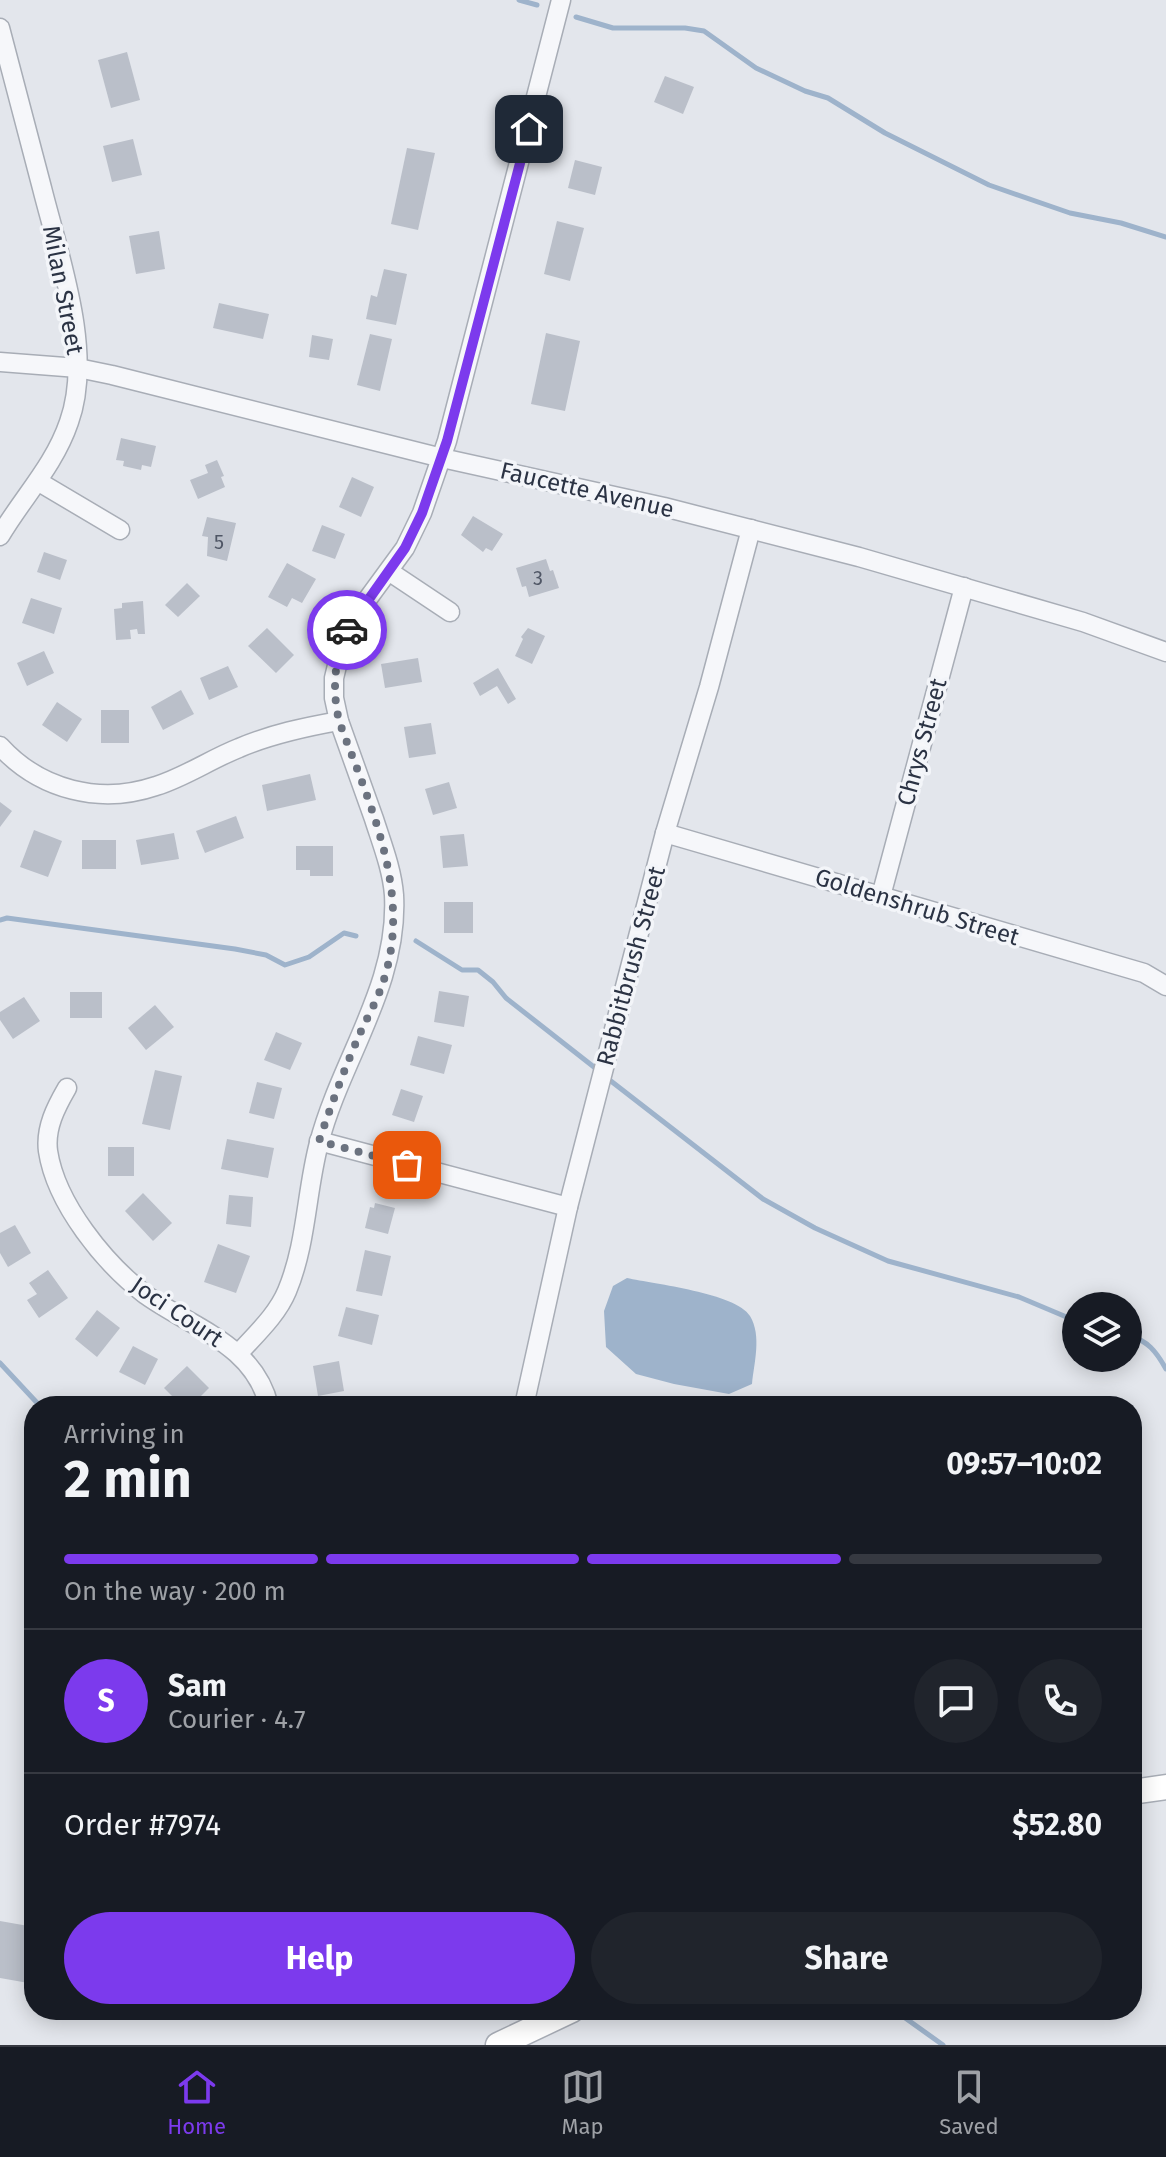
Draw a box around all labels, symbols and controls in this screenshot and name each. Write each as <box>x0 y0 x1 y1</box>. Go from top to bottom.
pin <box>495 95 563 163</box>
icon: home <box>507 107 551 151</box>
street label: Milan Street <box>37 223 89 357</box>
street label: Faucette Avenue <box>497 456 677 524</box>
house number: 5 <box>214 530 224 554</box>
house number: 3 <box>533 566 543 590</box>
courier <box>307 590 387 670</box>
icon: car <box>325 608 369 652</box>
street label: Chrys Street <box>892 675 953 809</box>
street label: Rabbitbrush Street <box>591 863 671 1069</box>
street label: Goldenshrub Street <box>812 863 1023 951</box>
pin <box>373 1131 441 1199</box>
icon: bag <box>385 1143 429 1187</box>
street label: Joci Court <box>126 1271 229 1353</box>
map controls <box>1062 1292 1142 1372</box>
button: layers <box>1062 1292 1142 1372</box>
text: Arriving in <box>64 1419 185 1450</box>
text: 09:57–10:02 <box>946 1446 1102 1482</box>
text: 2 min <box>64 1448 192 1511</box>
text: On the way · 200 m <box>64 1576 286 1607</box>
button: chat <box>914 1659 998 1743</box>
button: phone <box>1018 1659 1102 1743</box>
text: Sam <box>168 1668 227 1704</box>
text: S <box>97 1683 115 1719</box>
text: Courier · 4.7 <box>168 1704 306 1735</box>
text: Order #7974 <box>64 1807 221 1843</box>
text: $52.80 <box>1012 1807 1102 1843</box>
button: Help <box>64 1912 575 2004</box>
button: Share <box>591 1912 1102 2004</box>
tab: Home <box>167 2065 226 2140</box>
tab: Map <box>561 2065 605 2140</box>
tab: Saved <box>939 2065 999 2140</box>

